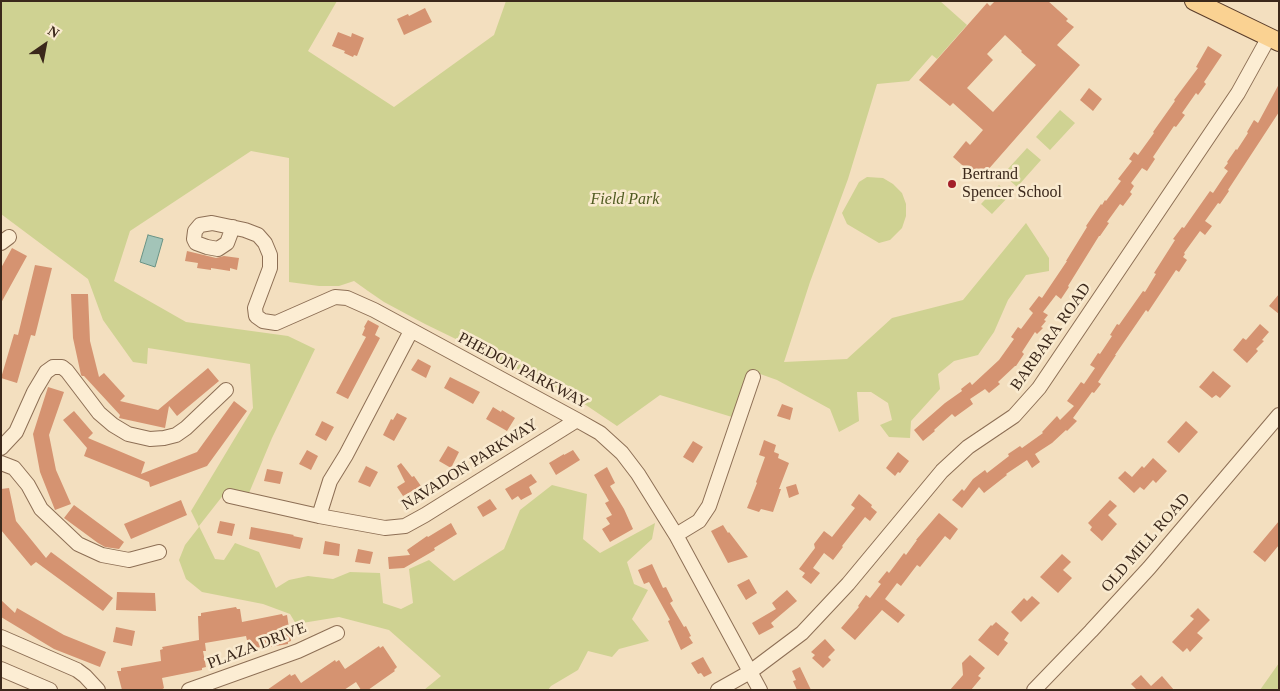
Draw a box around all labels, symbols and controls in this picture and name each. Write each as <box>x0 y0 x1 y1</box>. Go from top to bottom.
north arrow <box>20 20 70 70</box>
text: N <box>45 23 62 41</box>
place label: Bertrand Spencer School <box>962 165 1062 203</box>
marker: Bertrand Spencer School <box>946 178 958 190</box>
park label: Field Park <box>591 190 659 210</box>
street label: BARBARA ROAD <box>1007 280 1095 394</box>
street label: PHEDON PARKWAY <box>454 328 592 414</box>
street label: NAVADON PARKWAY <box>398 415 542 515</box>
street label: OLD MILL ROAD <box>1098 489 1194 597</box>
street label: PLAZA DRIVE <box>205 618 309 674</box>

